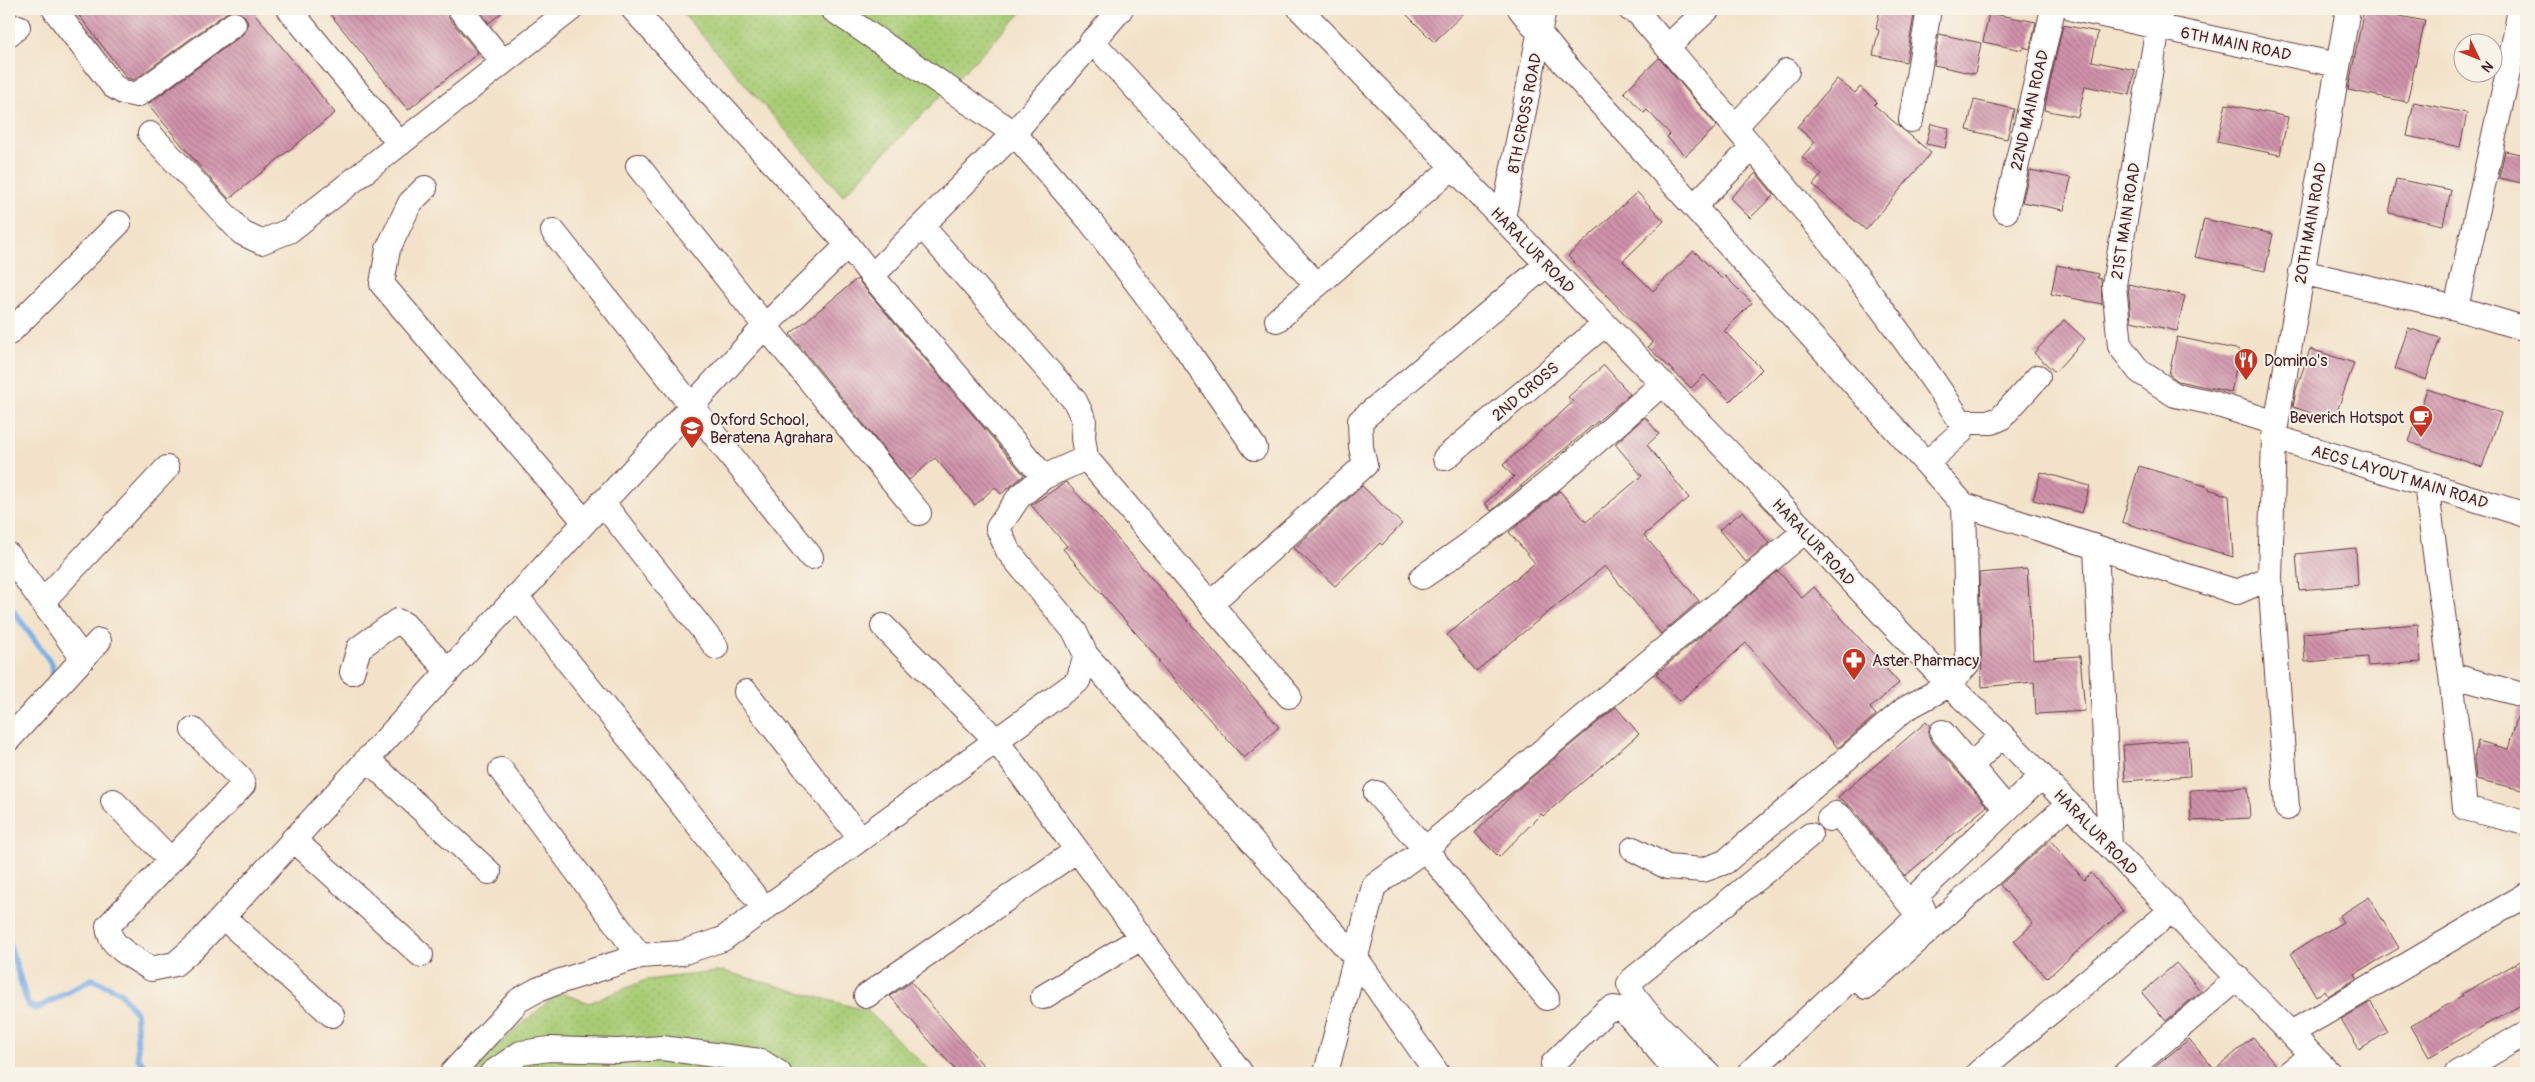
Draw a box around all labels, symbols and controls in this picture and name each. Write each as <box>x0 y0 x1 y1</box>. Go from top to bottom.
street label: 6TH MAIN ROAD <box>2179 23 2293 65</box>
north arrow <box>2452 32 2502 82</box>
street label: 22ND MAIN ROAD <box>2006 48 2054 172</box>
street label: 8TH CROSS ROAD <box>1504 51 1546 175</box>
text: N <box>2478 57 2497 76</box>
street label: 20TH MAIN ROAD <box>2290 161 2332 285</box>
street label: 21ST MAIN ROAD <box>2107 162 2145 281</box>
street label: HARALUR ROAD <box>1486 203 1578 298</box>
restaurant icon: Domino's <box>2233 347 2259 381</box>
place label: Domino's <box>2264 351 2327 371</box>
street label: 2ND CROSS <box>1488 358 1563 426</box>
cafe icon: Beverich Hotspot <box>2408 404 2434 438</box>
place label: Beverich Hotspot <box>2289 408 2405 428</box>
place label: Oxford School, Beratena Agrahara <box>710 410 833 448</box>
school or university icon: Oxford School, Beratena Agrahara <box>679 415 705 449</box>
street label: AECS LAYOUT MAIN ROAD <box>2309 441 2490 513</box>
street label: HARALUR ROAD <box>1768 495 1859 591</box>
pharmacy icon: Aster Pharmacy <box>1841 647 1867 681</box>
place label: Aster Pharmacy <box>1872 651 1979 671</box>
street label: HARALUR ROAD <box>2049 785 2141 880</box>

